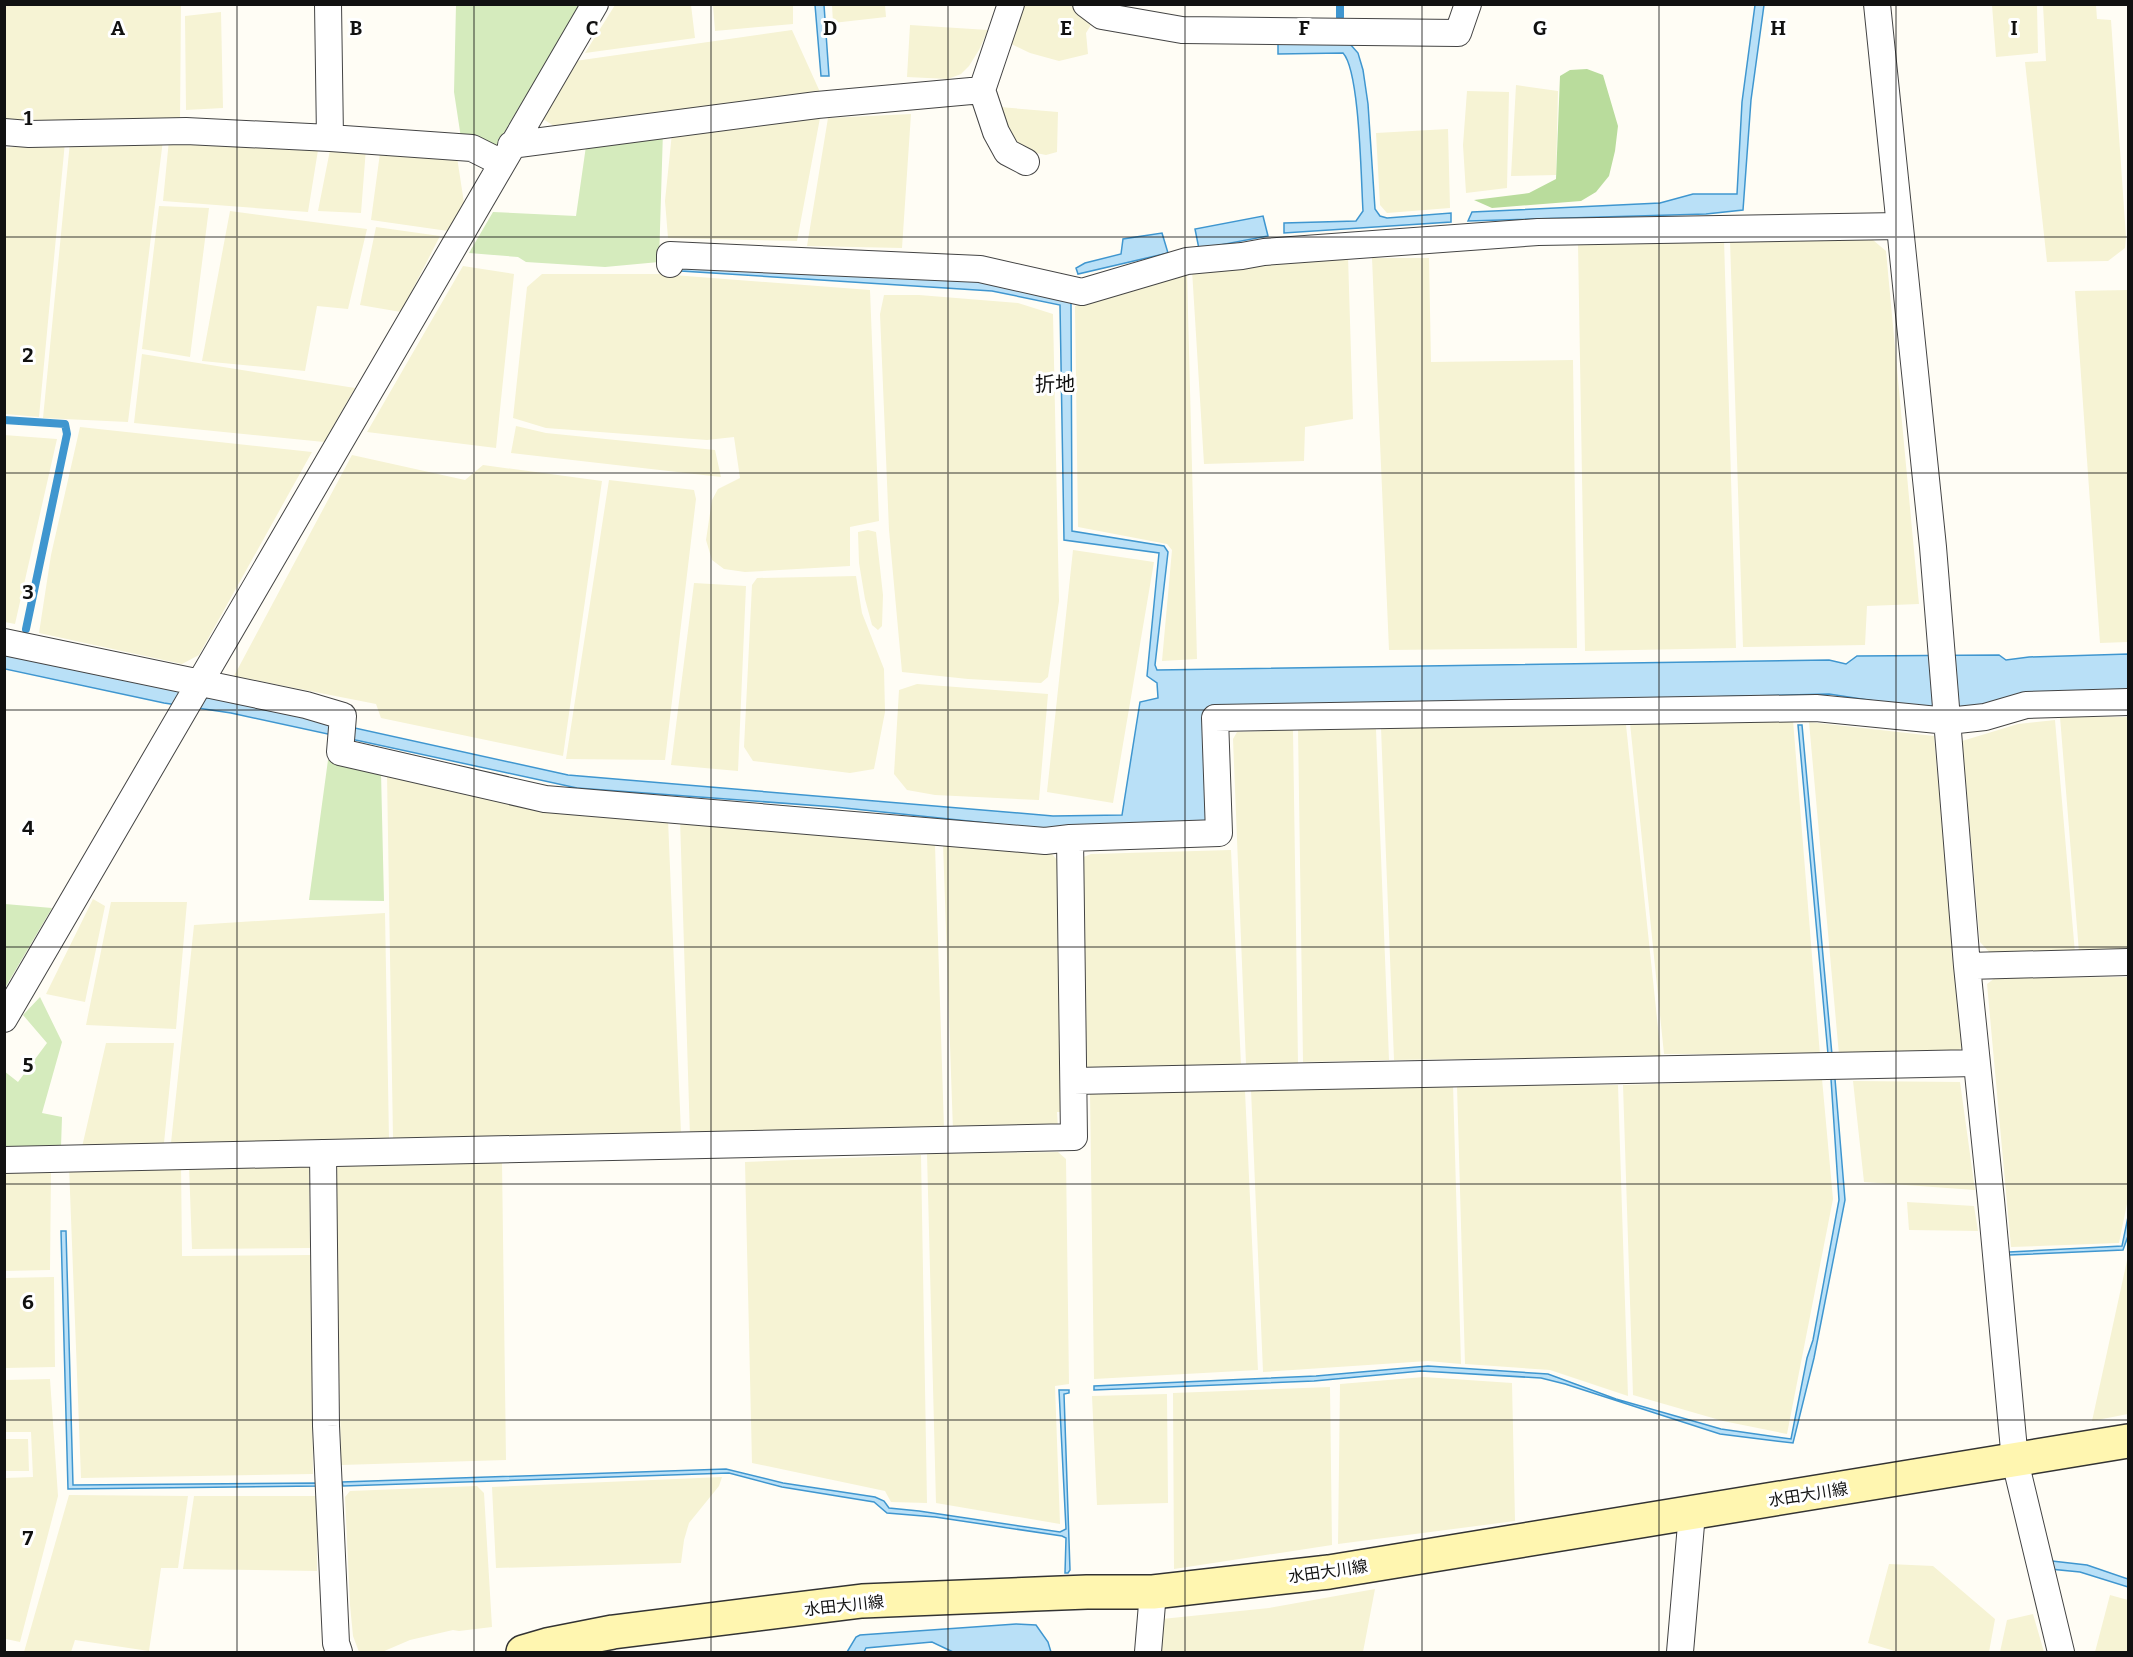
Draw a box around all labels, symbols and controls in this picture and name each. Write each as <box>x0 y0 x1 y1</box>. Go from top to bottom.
text: A <box>111 16 126 40</box>
text: B <box>350 16 363 40</box>
text: C <box>586 16 598 40</box>
text: D <box>823 16 837 40</box>
text: E <box>1060 16 1072 40</box>
text: F <box>1298 16 1310 40</box>
text: G <box>1533 16 1547 40</box>
text: H <box>1770 16 1786 40</box>
text: I <box>2010 16 2018 40</box>
text: 1 <box>24 106 33 130</box>
text: 2 <box>22 343 34 367</box>
district label: 折地 <box>1035 372 1075 396</box>
text: 3 <box>22 580 34 604</box>
text: 4 <box>22 816 34 840</box>
text: 5 <box>23 1053 34 1077</box>
text: 6 <box>22 1290 34 1314</box>
street label: 水田大川線 <box>1767 1479 1849 1510</box>
text: 7 <box>23 1526 34 1550</box>
street label: 水田大川線 <box>1287 1557 1369 1586</box>
street label: 水田大川線 <box>803 1592 885 1619</box>

